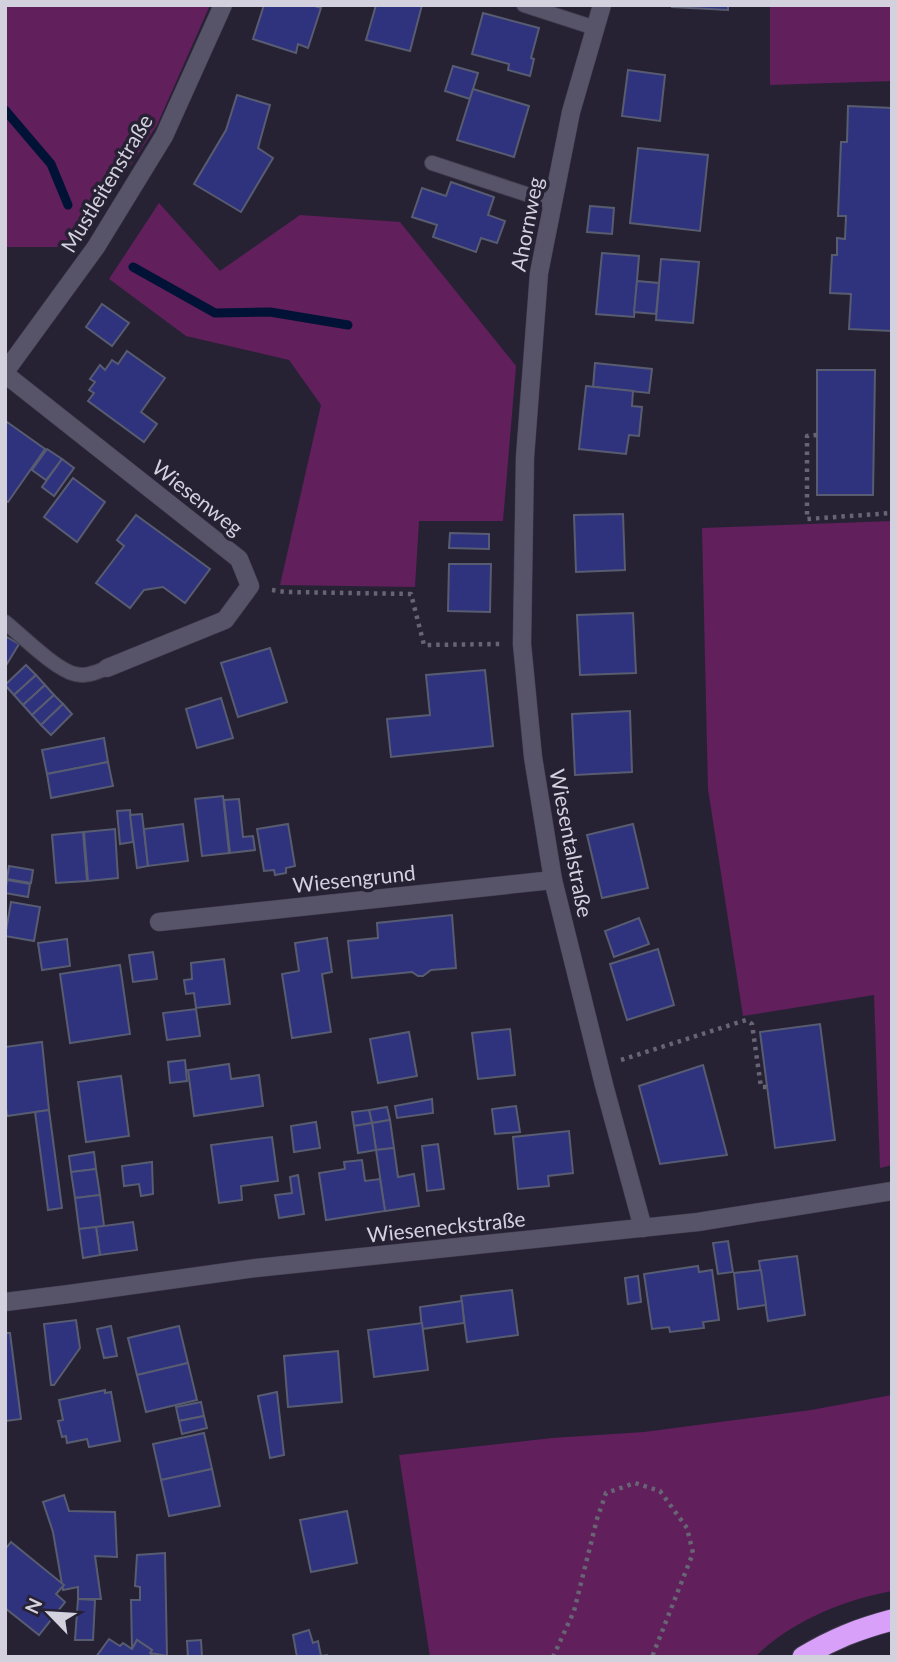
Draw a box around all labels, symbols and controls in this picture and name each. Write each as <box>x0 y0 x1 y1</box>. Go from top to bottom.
street label: Mustleitenstraße <box>55 109 157 257</box>
street label: Ahornweg <box>505 175 547 273</box>
street label: Wiesenweg <box>148 454 248 540</box>
street label: Wiesentalstraße <box>545 767 599 919</box>
street label: Wiesengrund <box>291 859 417 897</box>
street label: Wieseneckstraße <box>365 1205 527 1247</box>
north arrow <box>14 1578 84 1648</box>
text: N <box>20 1594 47 1617</box>

